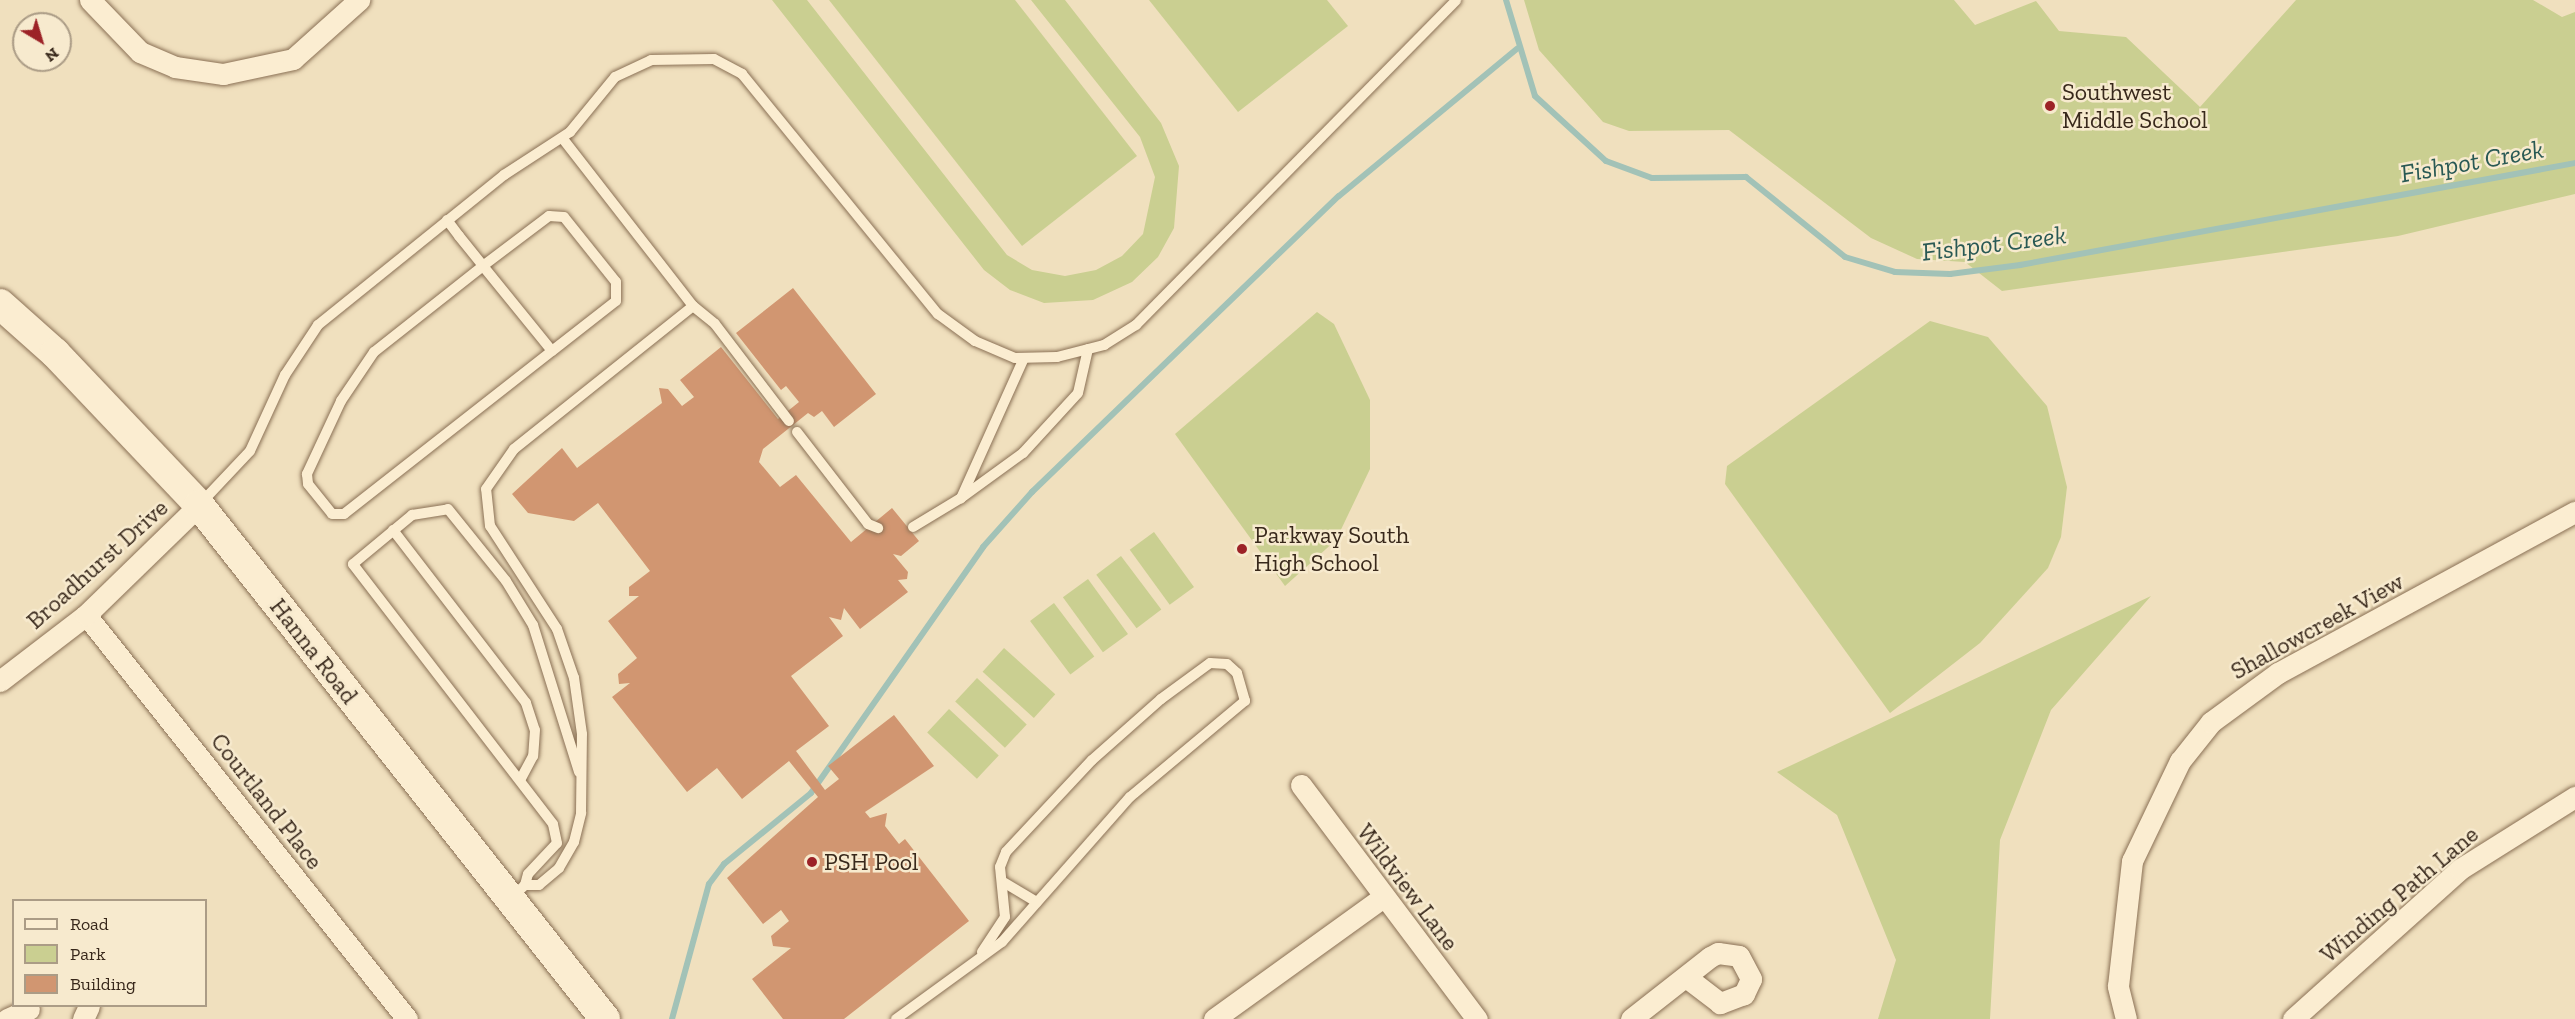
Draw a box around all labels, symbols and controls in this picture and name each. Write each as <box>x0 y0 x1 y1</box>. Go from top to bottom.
north arrow <box>12 12 72 72</box>
text: N <box>42 44 63 66</box>
place label: Southwest Middle School <box>2062 78 2208 134</box>
marker: Southwest Middle School <box>2043 99 2057 113</box>
water label: Fishpot Creek <box>2398 134 2546 190</box>
water label: Fishpot Creek <box>1920 220 2068 268</box>
street label: Broadhurst Drive <box>20 493 174 635</box>
place label: Parkway South High School <box>1254 521 1410 577</box>
marker: Parkway South High School <box>1235 542 1249 556</box>
street label: Shallowcreek View <box>2225 566 2409 686</box>
street label: Hanna Road <box>264 593 364 709</box>
street label: Courtland Place <box>205 727 329 875</box>
street label: Wildview Lane <box>1351 818 1465 956</box>
street label: Winding Path Lane <box>2314 820 2484 968</box>
place label: PSH Pool <box>824 848 918 876</box>
marker: PSH Pool <box>805 855 819 869</box>
legend <box>12 899 207 1007</box>
text: Road <box>70 913 109 935</box>
text: Park <box>70 943 106 965</box>
text: Building <box>70 973 136 995</box>

